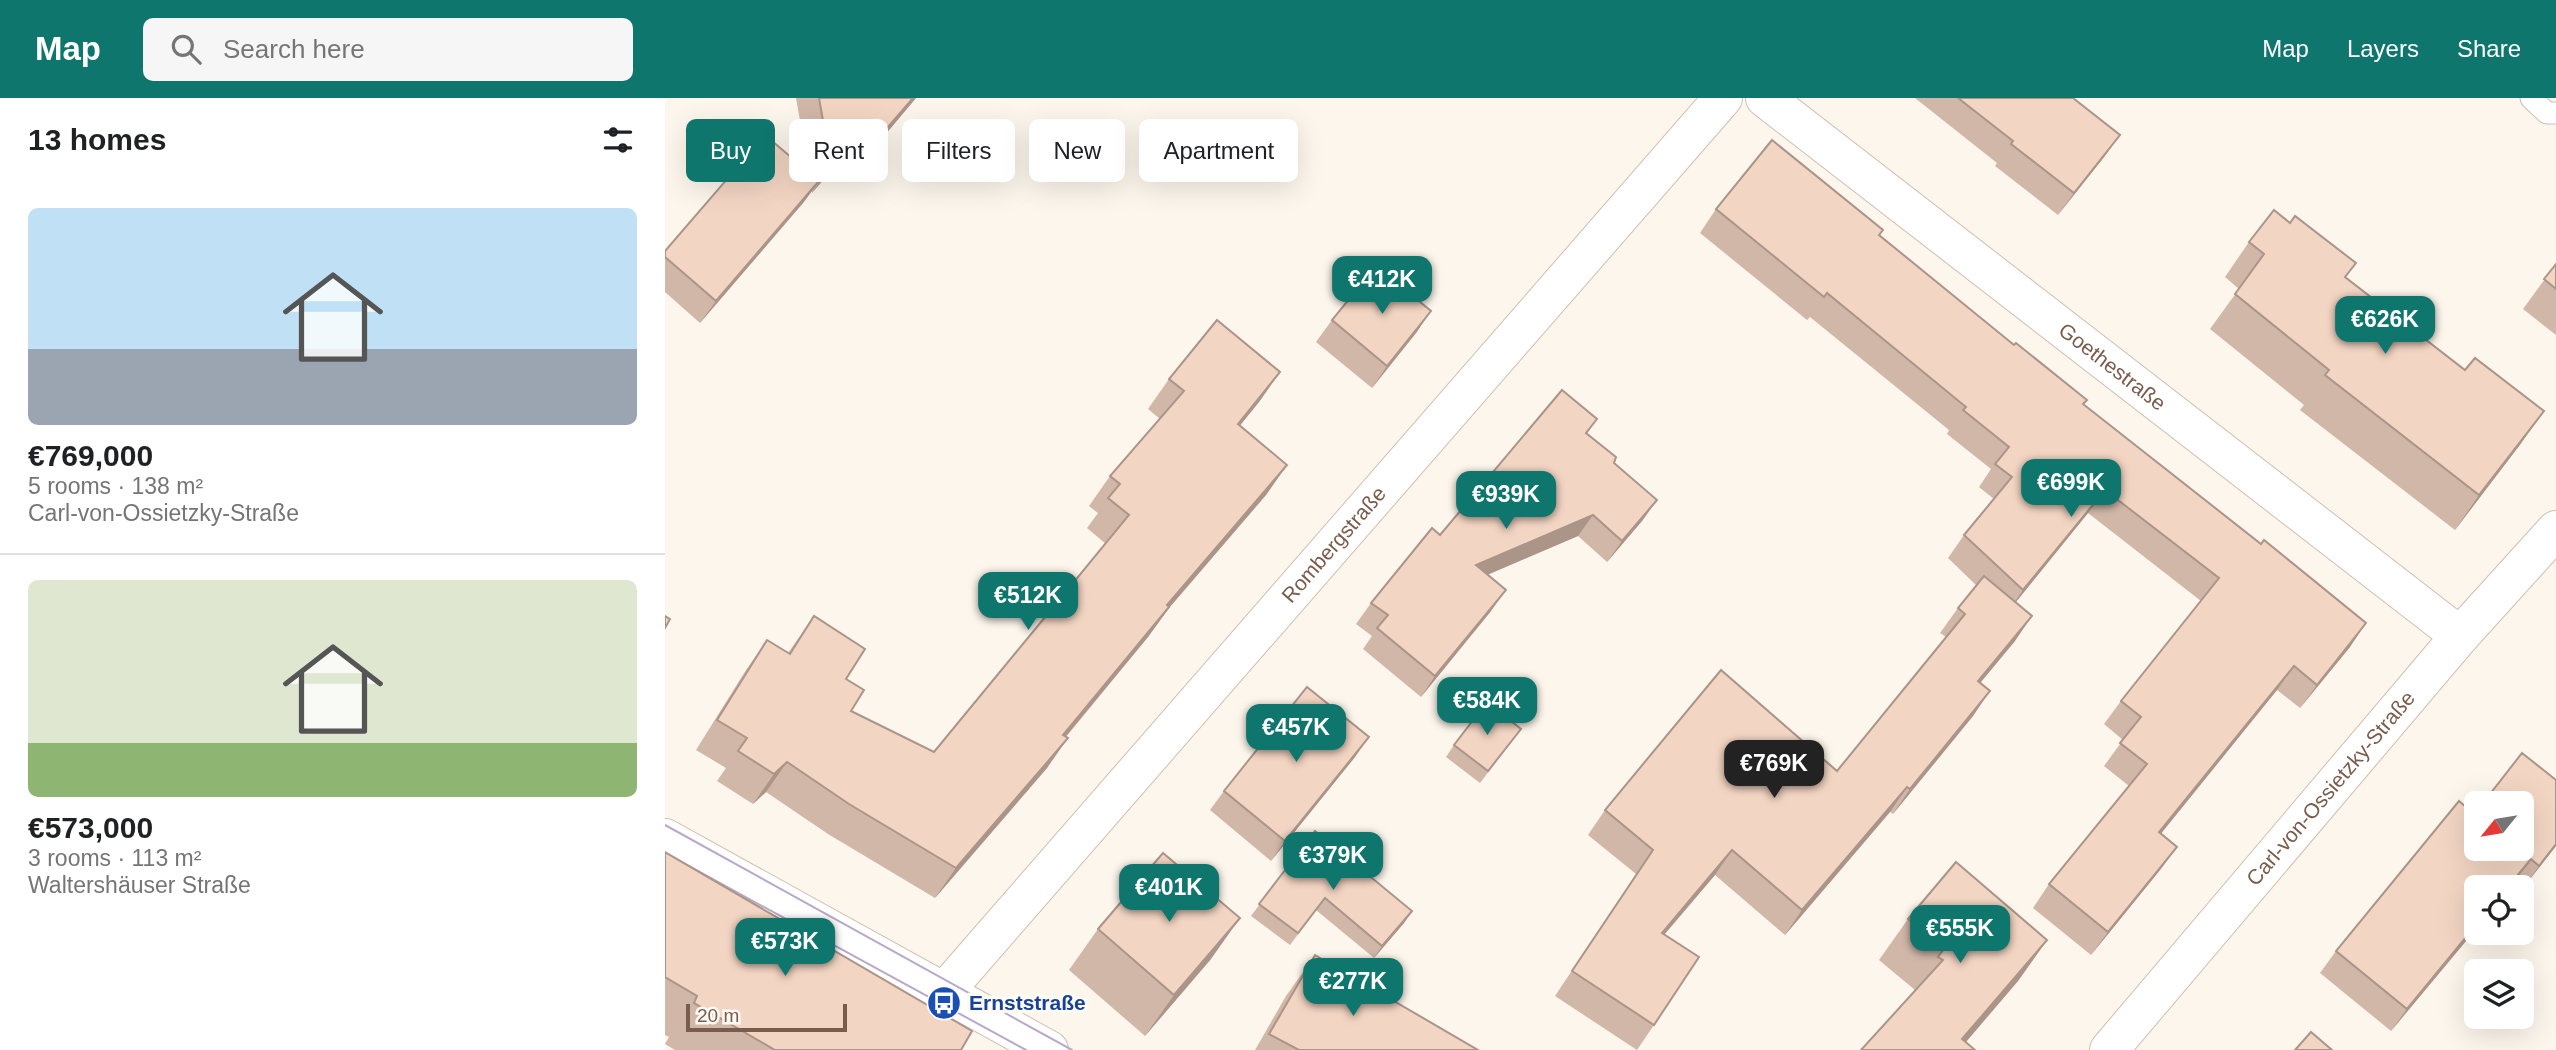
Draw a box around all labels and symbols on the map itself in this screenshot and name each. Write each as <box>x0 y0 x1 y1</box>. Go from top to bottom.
pin: €412K <box>1333 256 1431 316</box>
pin: €626K <box>2336 296 2434 356</box>
street label: Goethestraße <box>2055 318 2170 415</box>
pin: €699K <box>2022 460 2120 519</box>
pin: €939K <box>1457 472 1555 531</box>
street label: Rombergstraße <box>1277 482 1390 607</box>
pin: €512K <box>979 573 1077 632</box>
pin: €584K <box>1438 678 1536 737</box>
street label: Carl-von-Ossietzky-Straße <box>2242 686 2419 890</box>
pin: €457K <box>1247 704 1345 764</box>
pin: €769K <box>1725 740 1823 800</box>
north arrow <box>2464 791 2534 861</box>
pin: €379K <box>1284 832 1382 892</box>
pin: €401K <box>1120 864 1218 924</box>
pin: €555K <box>1911 906 2009 965</box>
pin: €573K <box>736 918 834 978</box>
pin: €277K <box>1304 958 1402 1018</box>
bus stop icon: Ernststraße <box>925 984 963 1022</box>
place label: Ernststraße <box>969 991 1086 1014</box>
scale bar <box>686 1001 847 1033</box>

